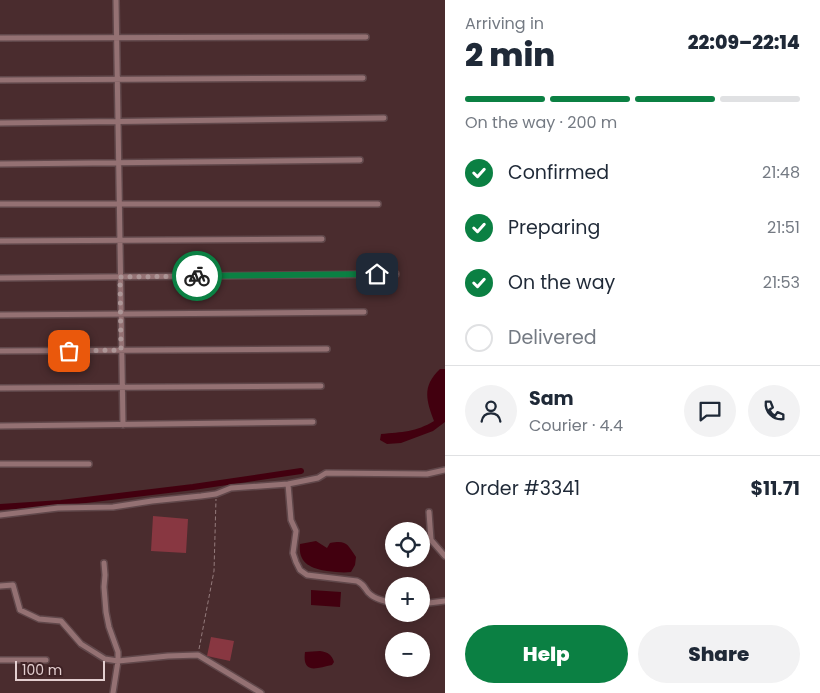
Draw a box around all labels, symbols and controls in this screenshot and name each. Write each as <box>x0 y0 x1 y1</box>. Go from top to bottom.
text: Arriving in <box>465 12 544 35</box>
text: 22:09–22:14 <box>688 29 800 56</box>
text: 2 min <box>465 32 555 77</box>
text: On the way · 200 m <box>465 111 617 134</box>
icon: check <box>465 159 493 187</box>
text: Confirmed <box>508 159 609 186</box>
text: 21:48 <box>762 161 800 184</box>
icon: check <box>465 214 493 242</box>
text: Preparing <box>508 214 600 241</box>
text: 21:51 <box>767 216 800 239</box>
courier <box>172 251 222 301</box>
pin <box>356 253 398 295</box>
icon: home <box>363 260 391 288</box>
icon: bike <box>183 262 211 290</box>
icon: check <box>465 269 493 297</box>
text: On the way <box>508 269 615 296</box>
text: 21:53 <box>763 271 800 294</box>
text: Delivered <box>508 324 597 351</box>
pin <box>48 330 90 372</box>
icon: bag <box>55 337 83 365</box>
button: person <box>465 385 517 437</box>
text: Sam <box>529 385 574 412</box>
button: chat <box>684 385 736 437</box>
button: phone <box>748 385 800 437</box>
text: Courier · 4.4 <box>529 414 623 437</box>
text: Order #3341 <box>465 475 580 502</box>
text: $11.71 <box>751 475 800 502</box>
map controls <box>385 522 430 677</box>
button: locate <box>385 522 430 567</box>
button: + <box>385 577 430 622</box>
button: Help <box>465 625 628 683</box>
button: Share <box>638 625 800 683</box>
button: − <box>385 632 430 677</box>
scale bar <box>15 658 105 681</box>
text: 100 m <box>22 660 62 680</box>

